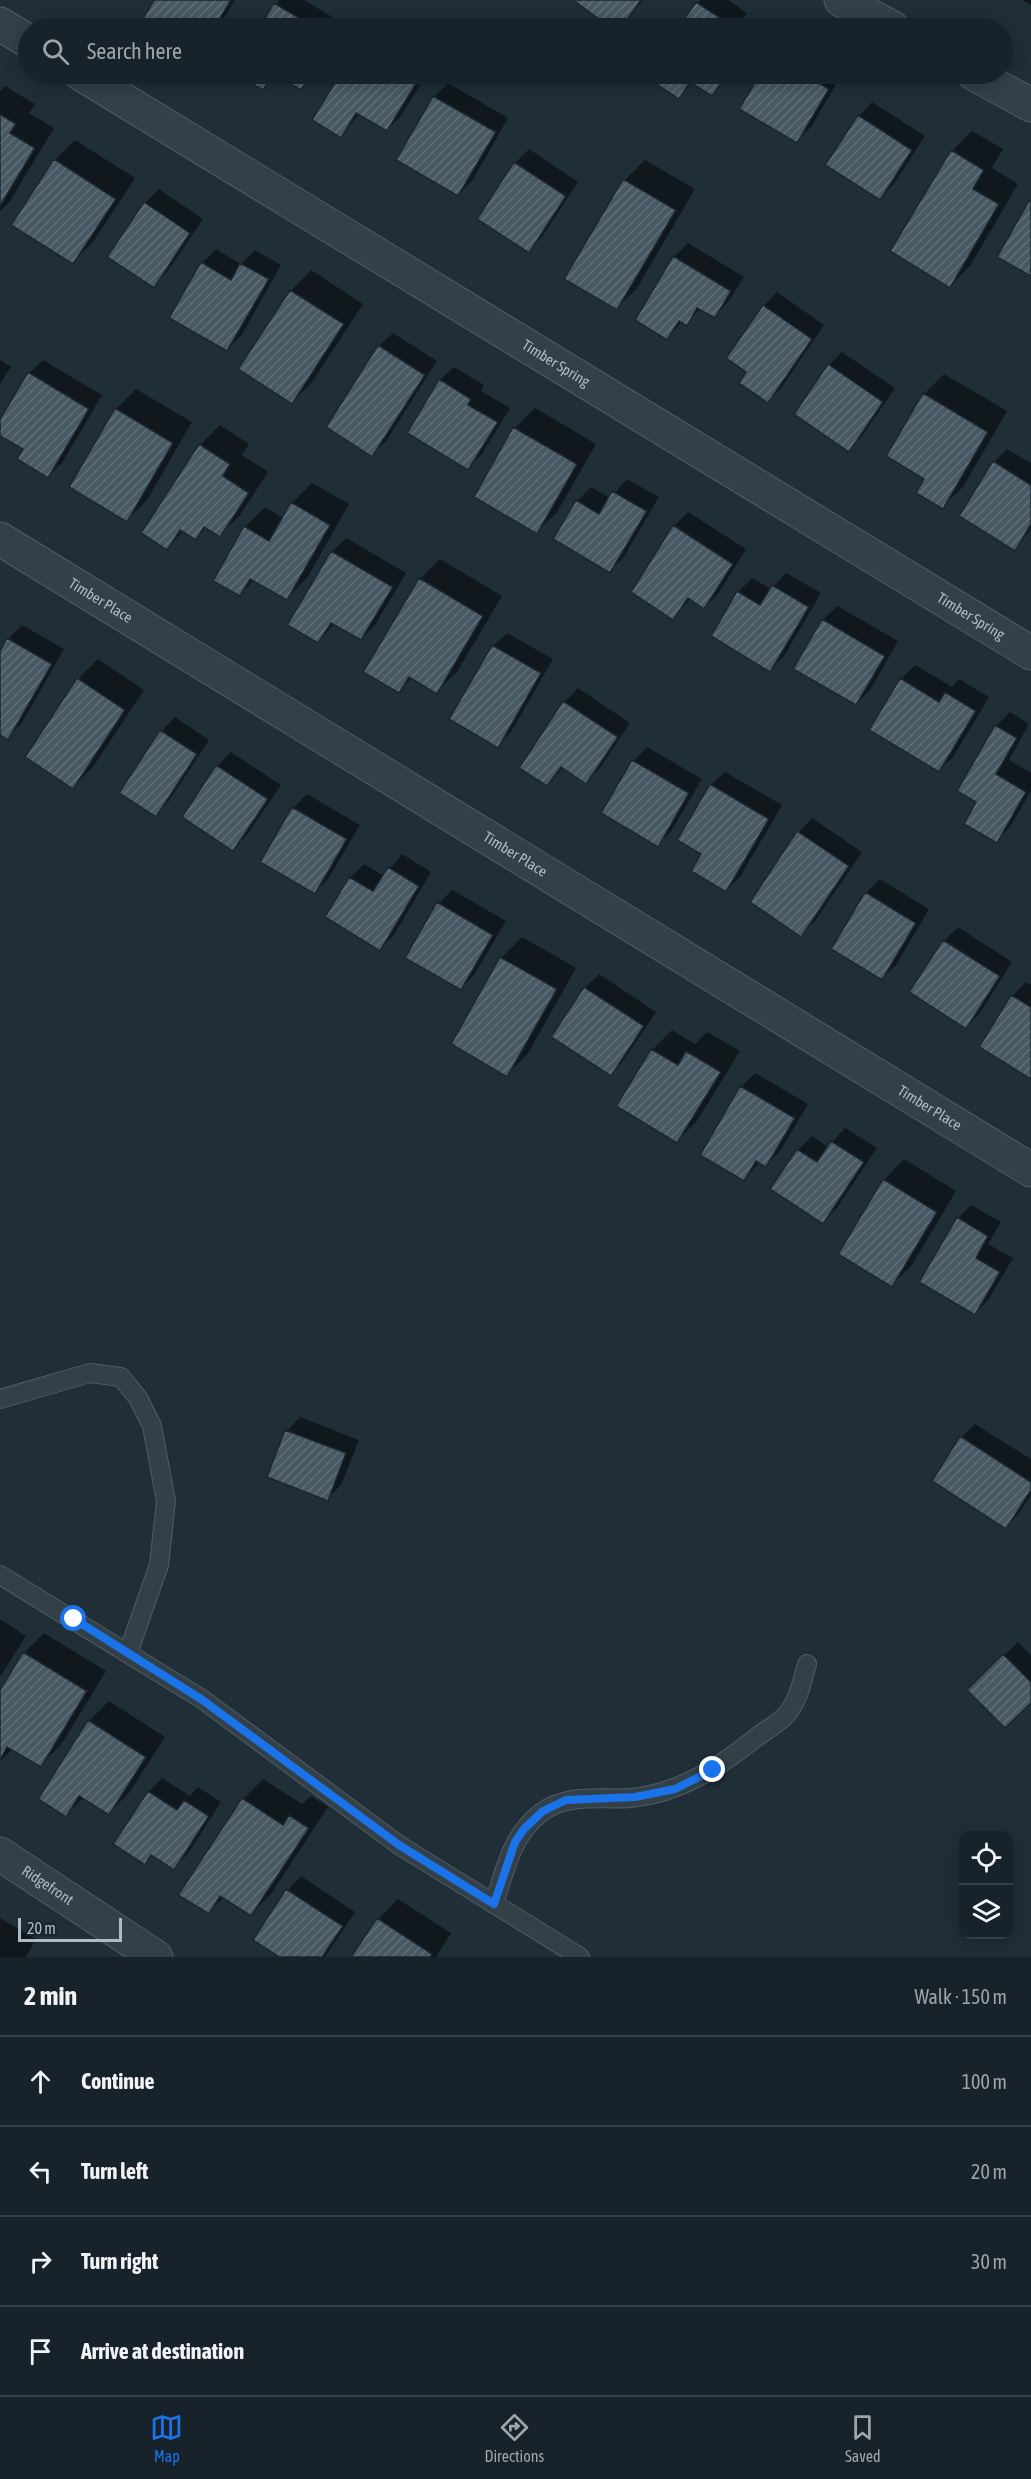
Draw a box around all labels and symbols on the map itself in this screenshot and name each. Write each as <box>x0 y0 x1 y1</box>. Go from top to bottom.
street label: Timber Spring <box>519 336 593 390</box>
street label: Timber Place <box>66 574 136 626</box>
street label: Timber Spring <box>934 589 1008 643</box>
street label: Timber Place <box>480 828 551 880</box>
street label: Timber Place <box>895 1082 965 1134</box>
route start <box>60 1605 86 1631</box>
route end <box>699 1756 725 1782</box>
street label: Ridgefront <box>19 1862 77 1908</box>
scale bar <box>18 1915 122 1942</box>

